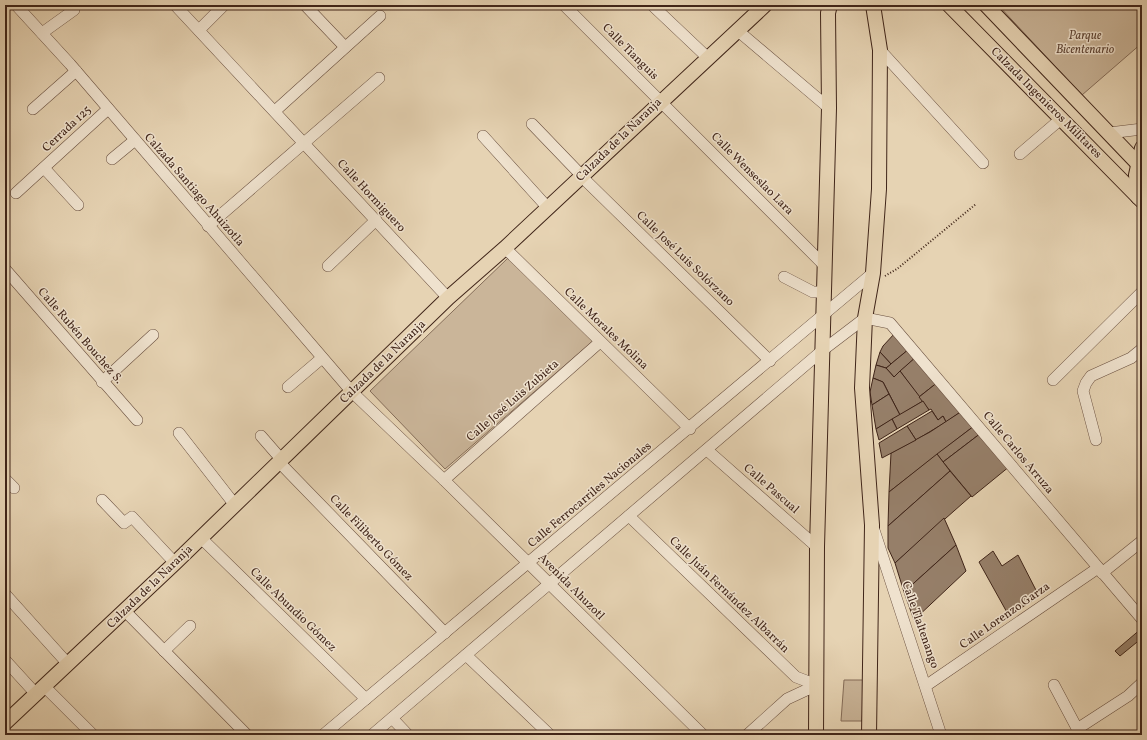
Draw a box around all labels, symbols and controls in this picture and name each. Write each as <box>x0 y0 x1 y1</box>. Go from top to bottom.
street label: Calle Tianguis <box>598 20 662 84</box>
park label: Parque Bicentenario <box>1056 28 1115 58</box>
street label: Calzada Ingenieros Militares <box>987 44 1105 162</box>
street label: Calzada de la Naranja <box>573 95 665 185</box>
street label: Cerrada 125 <box>39 102 95 156</box>
street label: Calle Wenseslao Lara <box>707 129 797 219</box>
street label: Calzada Santiago Ahuizotla <box>140 130 248 250</box>
street label: Calle Hormiguero <box>333 156 409 236</box>
street label: Calle José Luis Solórzano <box>632 208 738 310</box>
street label: Calle Morales Molina <box>560 284 652 374</box>
street label: Calle Rubén Bouchez S. <box>34 285 126 388</box>
street label: Calzada de la Naranja <box>337 317 429 407</box>
street label: Calle José Luis Zubieta <box>463 356 563 446</box>
street label: Calle Carlos Arruza <box>979 409 1057 497</box>
street label: Calle Ferrocarriles Nacionales <box>525 438 655 552</box>
street label: Calle Pascual <box>740 460 803 518</box>
street label: Calle Filiberto Gómez <box>326 491 416 585</box>
street label: Calle Juán Fernández Albarrán <box>665 533 793 657</box>
street label: Calzada de la Naranja <box>104 542 196 632</box>
street label: Avenida Ahuzotl <box>534 550 608 624</box>
street label: Calle Abundio Gómez <box>246 564 340 656</box>
street label: Calle Tlaltenango <box>898 579 942 671</box>
street label: Calle Lorenzo Garza <box>957 579 1053 653</box>

